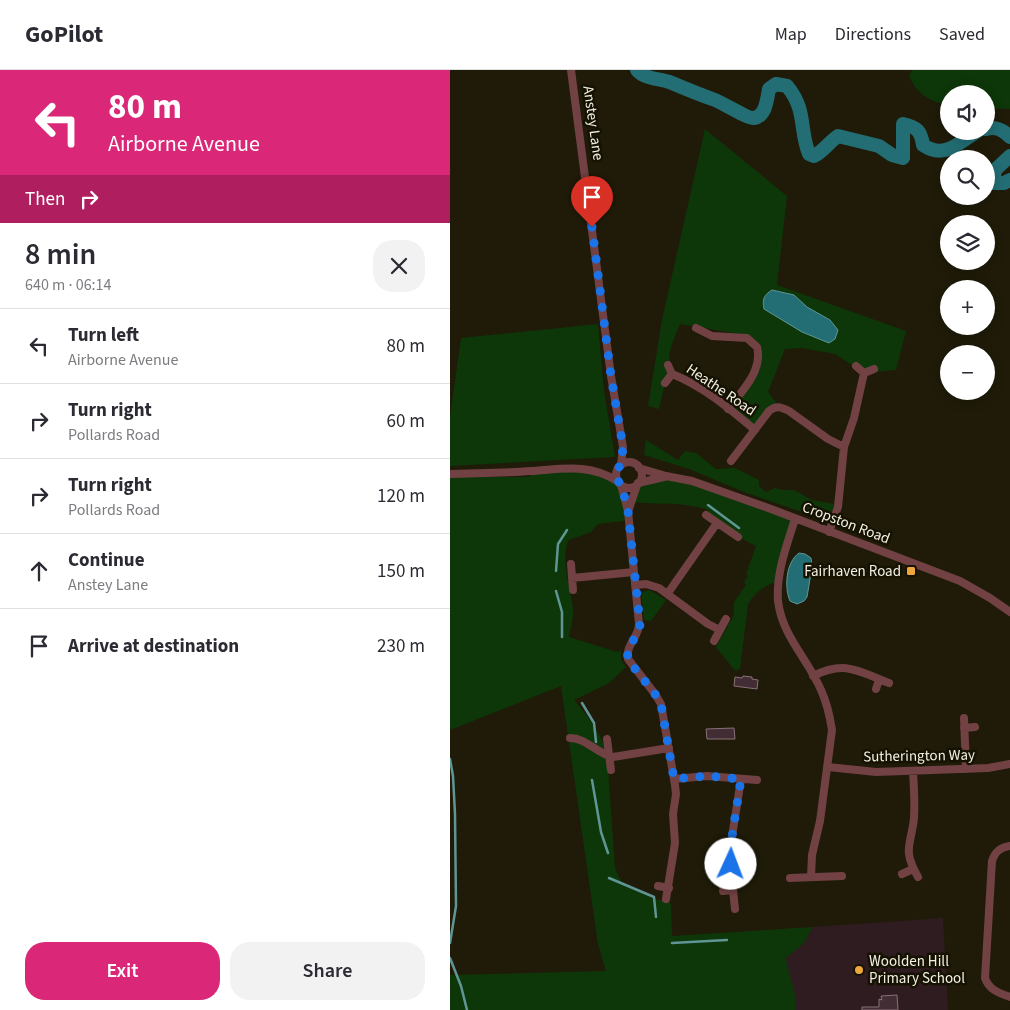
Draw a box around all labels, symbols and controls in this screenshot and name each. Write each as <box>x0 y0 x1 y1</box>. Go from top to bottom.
text: GoPilot <box>25 17 103 52</box>
text: Map <box>775 22 807 47</box>
text: Directions <box>835 22 911 47</box>
text: Saved <box>939 22 985 47</box>
text: 80 m <box>108 82 182 132</box>
street label: Anstey Lane <box>577 84 609 162</box>
map controls <box>940 85 995 400</box>
button: sound <box>940 85 995 140</box>
icon: left <box>25 90 90 155</box>
text: Airborne Avenue <box>108 128 260 160</box>
button: search <box>940 150 995 205</box>
pin <box>571 176 613 227</box>
icon: arrive <box>578 183 606 211</box>
icon: right <box>75 185 103 213</box>
text: Then <box>25 186 65 213</box>
button: layers <box>940 215 995 270</box>
text: 8 min <box>25 233 96 276</box>
button: close <box>373 240 425 292</box>
text: 640 m · 06:14 <box>25 274 112 296</box>
button: + <box>940 280 995 335</box>
text: Turn left <box>68 322 139 349</box>
icon: left <box>25 332 53 360</box>
text: 80 m <box>387 333 425 360</box>
button: − <box>940 345 995 400</box>
text: Airborne Avenue <box>68 349 178 371</box>
street label: Heathe Road <box>682 359 760 421</box>
text: Turn right <box>68 397 152 424</box>
icon: right <box>25 407 53 435</box>
text: 60 m <box>387 408 425 435</box>
text: Pollards Road <box>68 424 160 446</box>
text: Turn right <box>68 472 152 499</box>
icon: right <box>25 482 53 510</box>
text: 120 m <box>377 483 425 510</box>
street label: Cropston Road <box>799 497 893 549</box>
text: Pollards Road <box>68 499 160 521</box>
text: Continue <box>68 547 145 574</box>
icon: ahead <box>25 557 53 585</box>
text: 150 m <box>377 558 425 585</box>
place label: Fairhaven Road <box>804 561 901 582</box>
marker: Fairhaven Road <box>905 565 917 577</box>
text: Anstey Lane <box>68 574 148 596</box>
icon: arrive <box>25 632 53 660</box>
text: Arrive at destination <box>68 633 239 660</box>
text: 230 m <box>377 633 425 660</box>
street label: Sutherington Way <box>863 745 975 767</box>
position arrow <box>704 837 756 889</box>
button: Exit <box>25 942 220 1000</box>
button: Share <box>230 942 425 1000</box>
place label: Woolden Hill Primary School <box>869 951 965 989</box>
marker: Woolden Hill Primary School <box>853 964 865 976</box>

